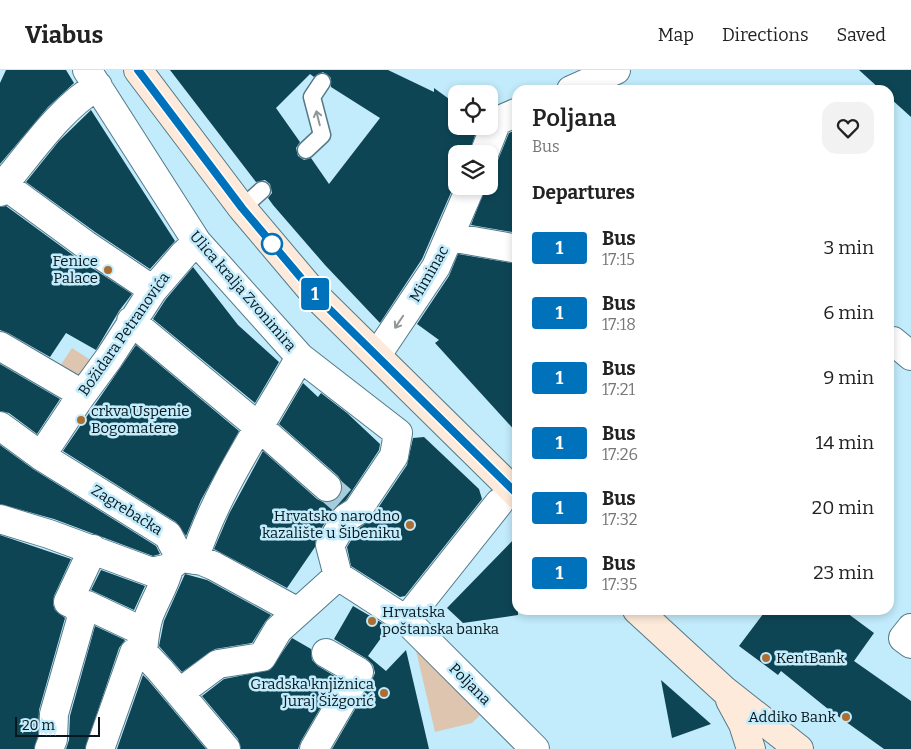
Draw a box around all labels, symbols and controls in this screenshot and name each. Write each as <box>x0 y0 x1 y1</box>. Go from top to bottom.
text: Viabus <box>25 21 103 49</box>
text: Map <box>658 24 694 46</box>
text: Directions <box>722 24 809 46</box>
text: Saved <box>837 24 886 46</box>
map controls <box>448 85 498 195</box>
button: locate <box>448 85 498 135</box>
button: heart <box>822 102 874 154</box>
text: Poljana <box>532 104 616 132</box>
one-way arrow <box>313 111 322 127</box>
text: Bus <box>532 137 560 156</box>
button: layers <box>448 145 498 195</box>
text: Departures <box>532 181 635 204</box>
street label: Ulica kralja Zvonimira <box>186 227 300 355</box>
text: Bus <box>602 227 636 250</box>
unlabelled marker <box>261 233 283 255</box>
text: 3 min <box>824 236 874 259</box>
text: 1 <box>556 237 563 259</box>
street label: Miminac <box>406 242 452 305</box>
text: 17:15 <box>602 250 635 269</box>
place label: Fenice Palace <box>52 252 98 287</box>
marker: Fenice Palace <box>102 264 114 276</box>
street label: Božidara Petranovića <box>75 269 173 399</box>
line badge: 1 <box>299 278 331 310</box>
text: 1 <box>311 283 319 305</box>
text: Bus <box>602 292 636 315</box>
text: 6 min <box>823 301 874 324</box>
text: 1 <box>556 302 563 324</box>
one-way arrow <box>394 314 404 328</box>
text: 17:18 <box>602 315 636 334</box>
text: Bus <box>602 357 636 380</box>
text: 9 min <box>823 366 874 389</box>
text: 1 <box>556 367 563 389</box>
text: 17:21 <box>602 380 635 399</box>
place label: crkva Uspenie Bogomatere <box>91 402 189 437</box>
marker: crkva Uspenie Bogomatere <box>75 414 87 426</box>
text: Bus <box>602 422 636 445</box>
text: 14 min <box>816 431 874 454</box>
text: 1 <box>556 432 563 454</box>
text: 17:26 <box>602 445 638 464</box>
street label: Zagrebačka <box>88 481 166 539</box>
text: Bus <box>602 487 636 510</box>
text: 20 min <box>812 496 874 519</box>
text: 1 <box>556 497 563 519</box>
place label: Hrvatsko narodno kazalište u Šibeniku <box>262 507 400 542</box>
text: 17:32 <box>602 510 638 529</box>
marker: Hrvatsko narodno kazalište u Šibeniku <box>404 519 416 531</box>
text: Bus <box>602 552 636 575</box>
text: 23 min <box>813 561 874 584</box>
text: 1 <box>556 562 563 584</box>
text: 17:35 <box>602 575 637 594</box>
place label: Hrvatska poštanska banka <box>382 603 499 638</box>
marker: Hrvatska poštanska banka <box>366 615 378 627</box>
place label: KentBank <box>776 649 845 667</box>
marker: KentBank <box>760 652 772 664</box>
street label: Poljana <box>445 659 495 709</box>
place label: Gradska knjižnica Juraj Šižgorić <box>250 675 374 710</box>
marker: Gradska knjižnica Juraj Šižgorić <box>378 687 390 699</box>
place label: Addiko Bank <box>748 708 836 726</box>
marker: Addiko Bank <box>840 711 852 723</box>
scale bar <box>15 714 100 737</box>
text: 20 m <box>22 717 55 734</box>

